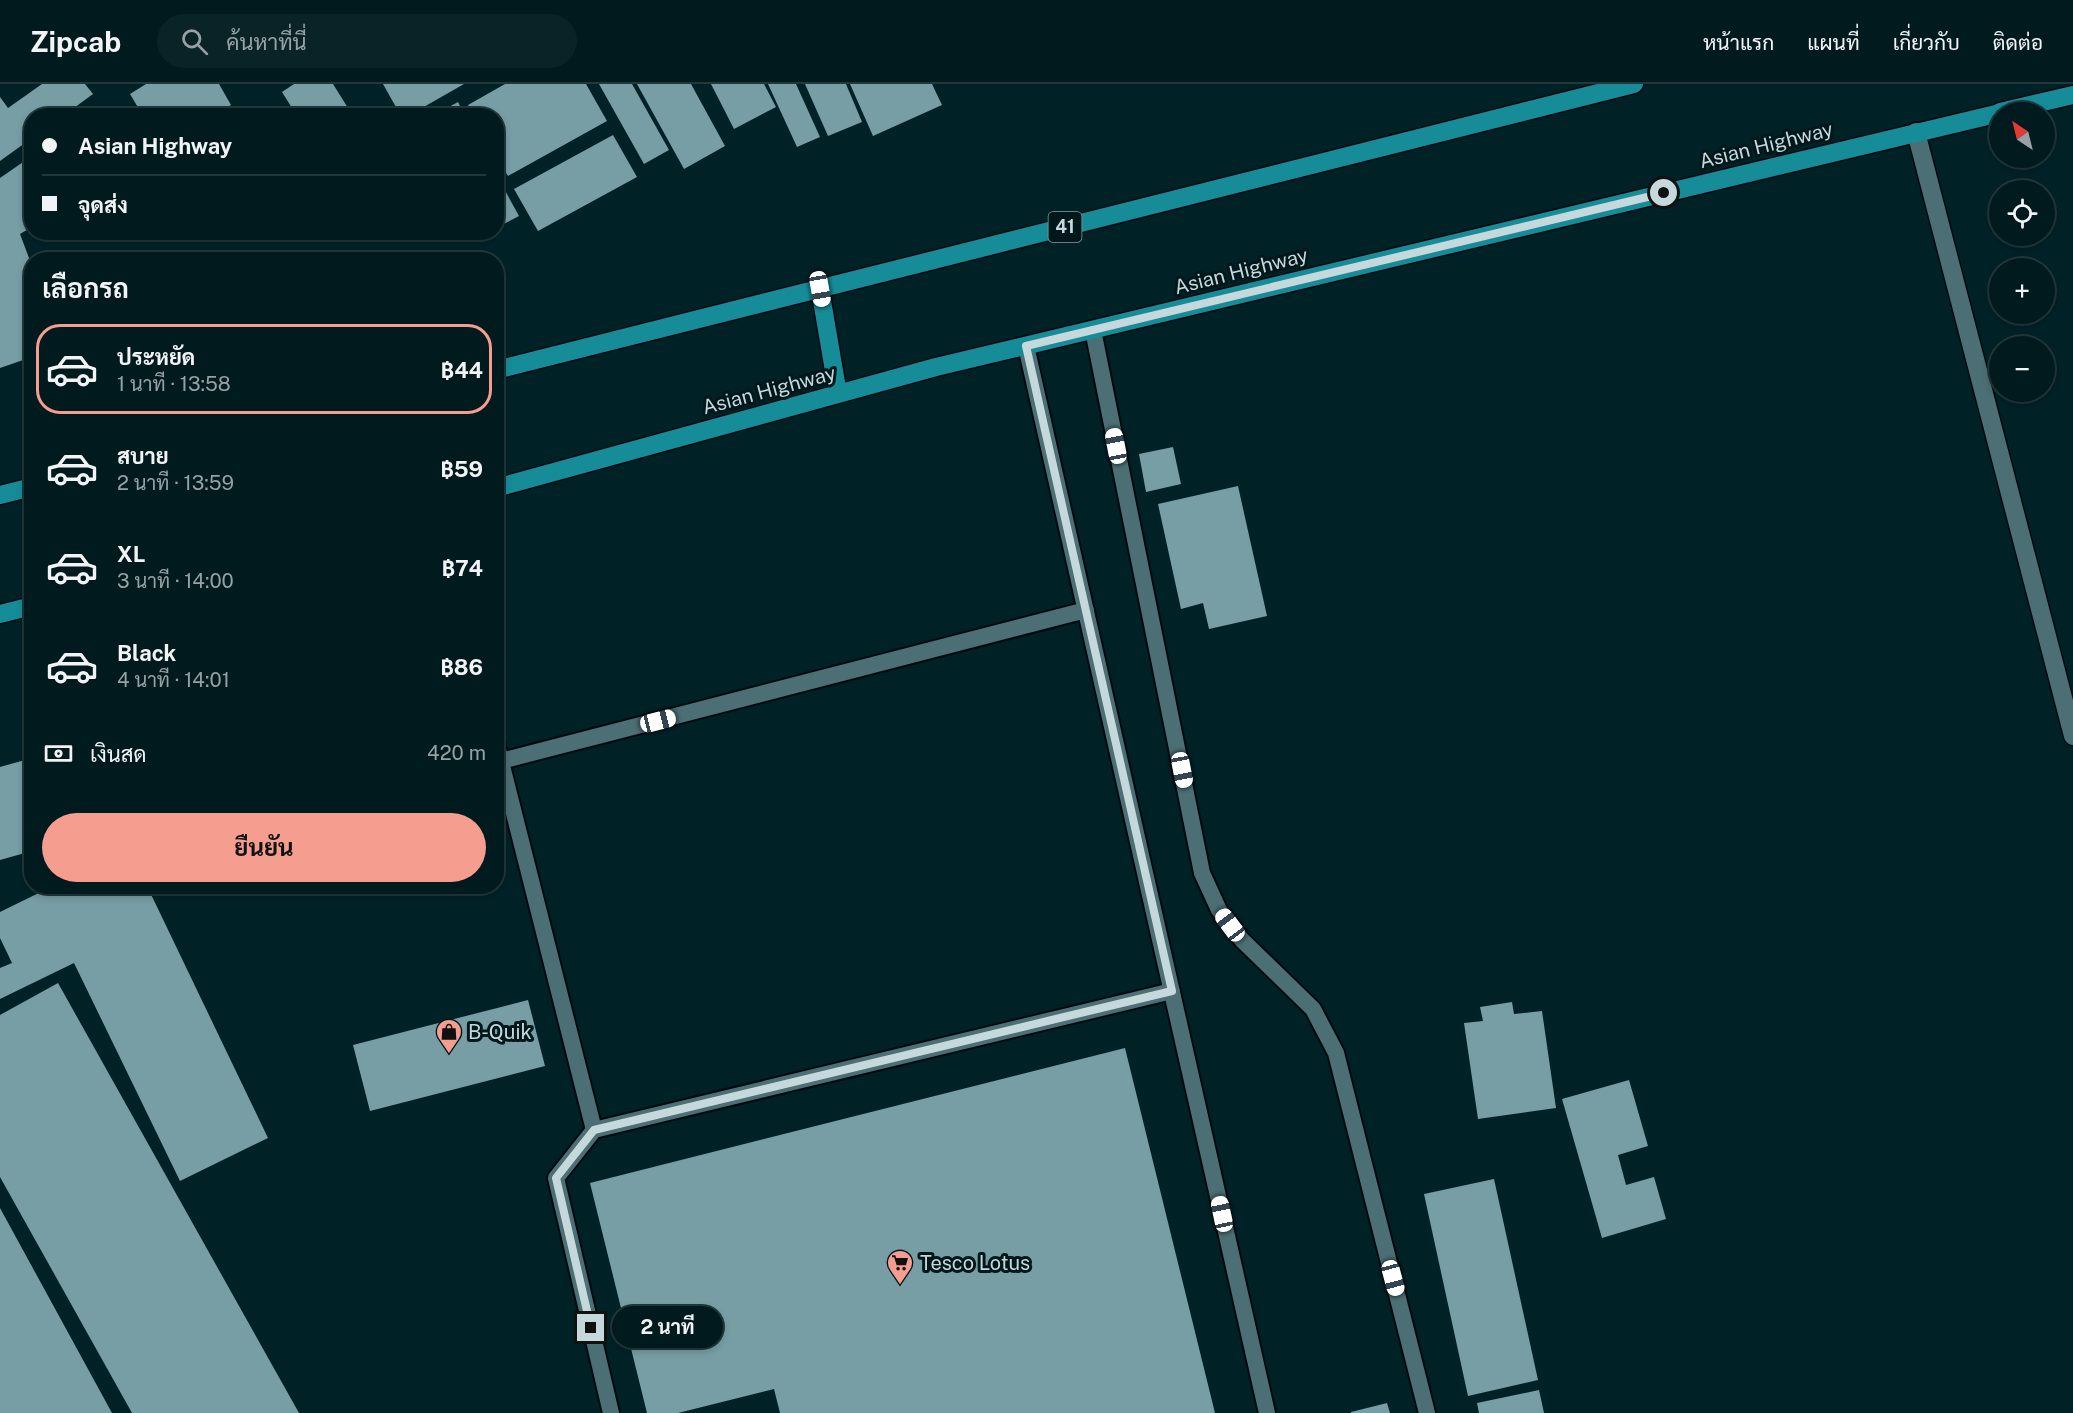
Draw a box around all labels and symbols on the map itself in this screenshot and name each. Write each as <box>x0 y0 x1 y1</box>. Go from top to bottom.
north arrow <box>1989 102 2055 168</box>
street label: Asian Highway <box>1697 117 1836 173</box>
route start <box>1650 179 1677 206</box>
road number: 41 <box>1048 212 1082 242</box>
street label: Asian Highway <box>1172 243 1311 299</box>
car <box>808 270 832 308</box>
street label: Asian Highway <box>700 361 839 419</box>
car <box>1104 427 1128 465</box>
car <box>638 708 678 734</box>
car <box>1170 751 1194 789</box>
car <box>1212 905 1248 945</box>
shop icon: B-Quik <box>434 1017 464 1055</box>
place label: B-Quik <box>468 1020 532 1044</box>
car <box>1209 1195 1235 1233</box>
supermarket icon: Tesco Lotus <box>885 1248 915 1286</box>
place label: Tesco Lotus <box>920 1251 1030 1275</box>
car <box>1380 1258 1406 1298</box>
callout: 2 นาที <box>612 1307 723 1349</box>
route end <box>577 1314 604 1341</box>

